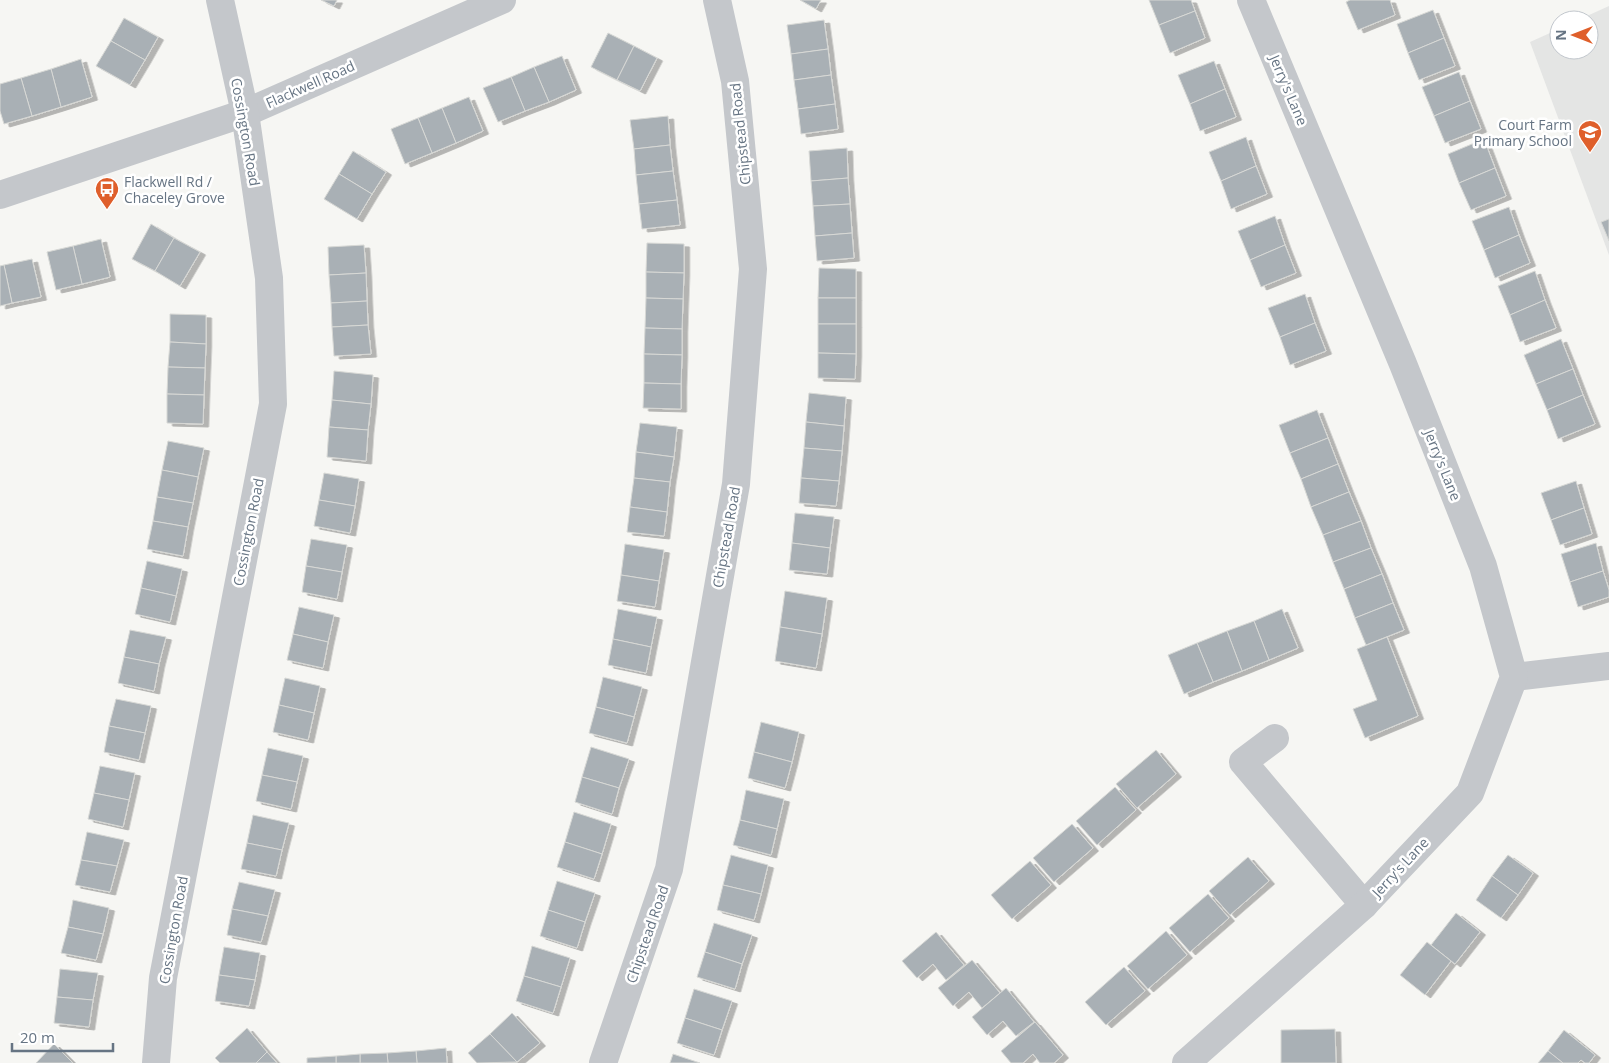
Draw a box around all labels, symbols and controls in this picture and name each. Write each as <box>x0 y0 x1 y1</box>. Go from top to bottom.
north arrow <box>1549 10 1599 60</box>
text: N <box>1551 29 1570 41</box>
street label: Jerry's Lane <box>1265 50 1312 128</box>
street label: Flackwell Road <box>263 56 357 112</box>
street label: Cossington Road <box>227 77 265 187</box>
street label: Chipstead Road <box>725 82 755 186</box>
place label: Court Farm Primary School <box>1474 115 1572 150</box>
school or university icon: Court Farm Primary School <box>1577 119 1603 153</box>
place label: Flackwell Rd / Chaceley Grove <box>124 172 225 207</box>
bus stop icon: Flackwell Rd / Chaceley Grove <box>94 176 120 210</box>
street label: Jerry's Lane <box>1419 425 1466 503</box>
street label: Cossington Road <box>228 477 268 587</box>
street label: Chipstead Road <box>708 485 744 589</box>
street label: Jerry's Lane <box>1366 833 1433 902</box>
street label: Cossington Road <box>154 875 192 985</box>
street label: Chipstead Road <box>621 882 673 986</box>
scale bar <box>12 1020 114 1052</box>
text: 20 m <box>20 1027 55 1047</box>

